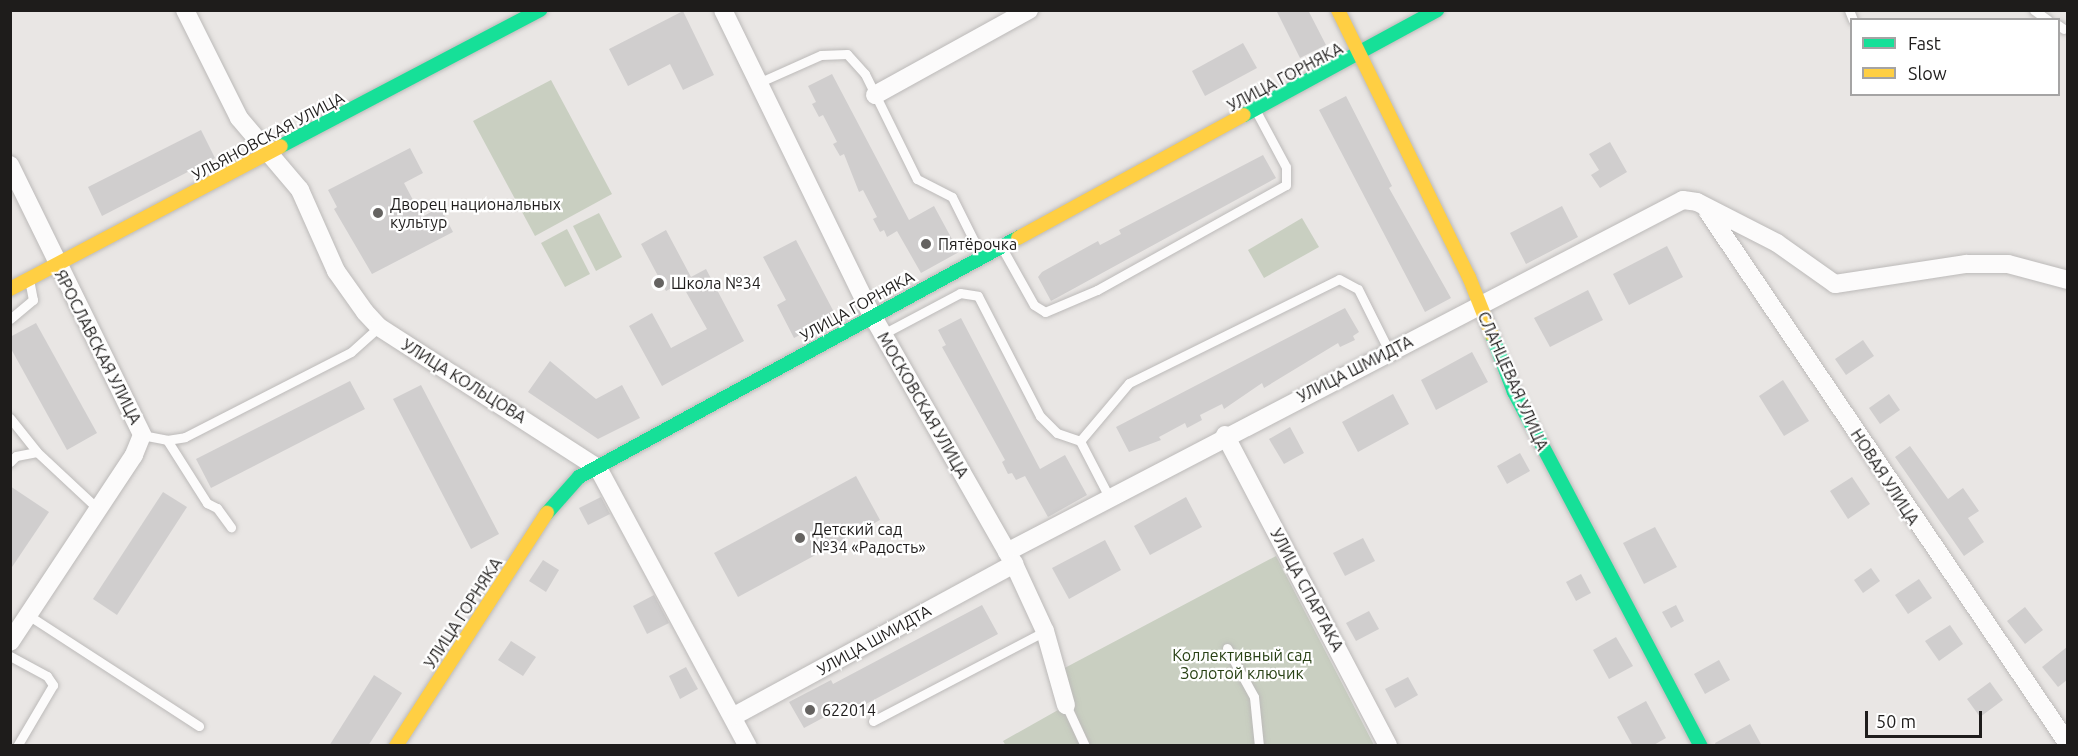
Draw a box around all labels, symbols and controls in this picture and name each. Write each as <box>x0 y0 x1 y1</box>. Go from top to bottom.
legend <box>1850 18 2060 96</box>
text: Fast <box>1908 33 1941 53</box>
street label: УЛИЦА ГОРНЯКА <box>1224 39 1346 115</box>
text: Slow <box>1908 63 1947 83</box>
street label: УЛЬЯНОВСКАЯ УЛИЦА <box>189 88 347 184</box>
place label: Дворец национальных культур <box>390 194 561 232</box>
marker: Дворец национальных культур <box>371 206 385 220</box>
place label: Пятёрочка <box>938 234 1017 254</box>
marker: Пятёрочка <box>919 237 933 251</box>
street label: ЯРОСЛАВСКАЯ УЛИЦА <box>51 267 145 427</box>
street label: УЛИЦА ГОРНЯКА <box>796 267 918 345</box>
place label: Школа №34 <box>671 273 761 293</box>
marker: Школа №34 <box>652 276 666 290</box>
street label: СЛАНЦЕВАЯ УЛИЦА <box>1474 309 1552 453</box>
street label: МОСКОВСКАЯ УЛИЦА <box>873 329 973 481</box>
street label: УЛИЦА ШМИДТА <box>1294 332 1416 406</box>
street label: УЛИЦА КОЛЬЦОВА <box>398 335 530 427</box>
street label: НОВАЯ УЛИЦА <box>1847 425 1923 529</box>
place label: Детский сад №34 «Радость» <box>812 519 926 557</box>
street label: УЛИЦА СПАРТАКА <box>1267 525 1347 655</box>
marker: Детский сад №34 «Радость» <box>793 531 807 545</box>
street label: УЛИЦА ГОРНЯКА <box>420 554 506 672</box>
street label: УЛИЦА ШМИДТА <box>814 601 934 679</box>
park label: Коллективный сад Золотой ключик <box>1172 645 1312 683</box>
scale bar <box>1868 699 1985 737</box>
place label: 622014 <box>822 700 876 720</box>
marker: 622014 <box>803 703 817 717</box>
text: 50 m <box>1876 711 1916 731</box>

